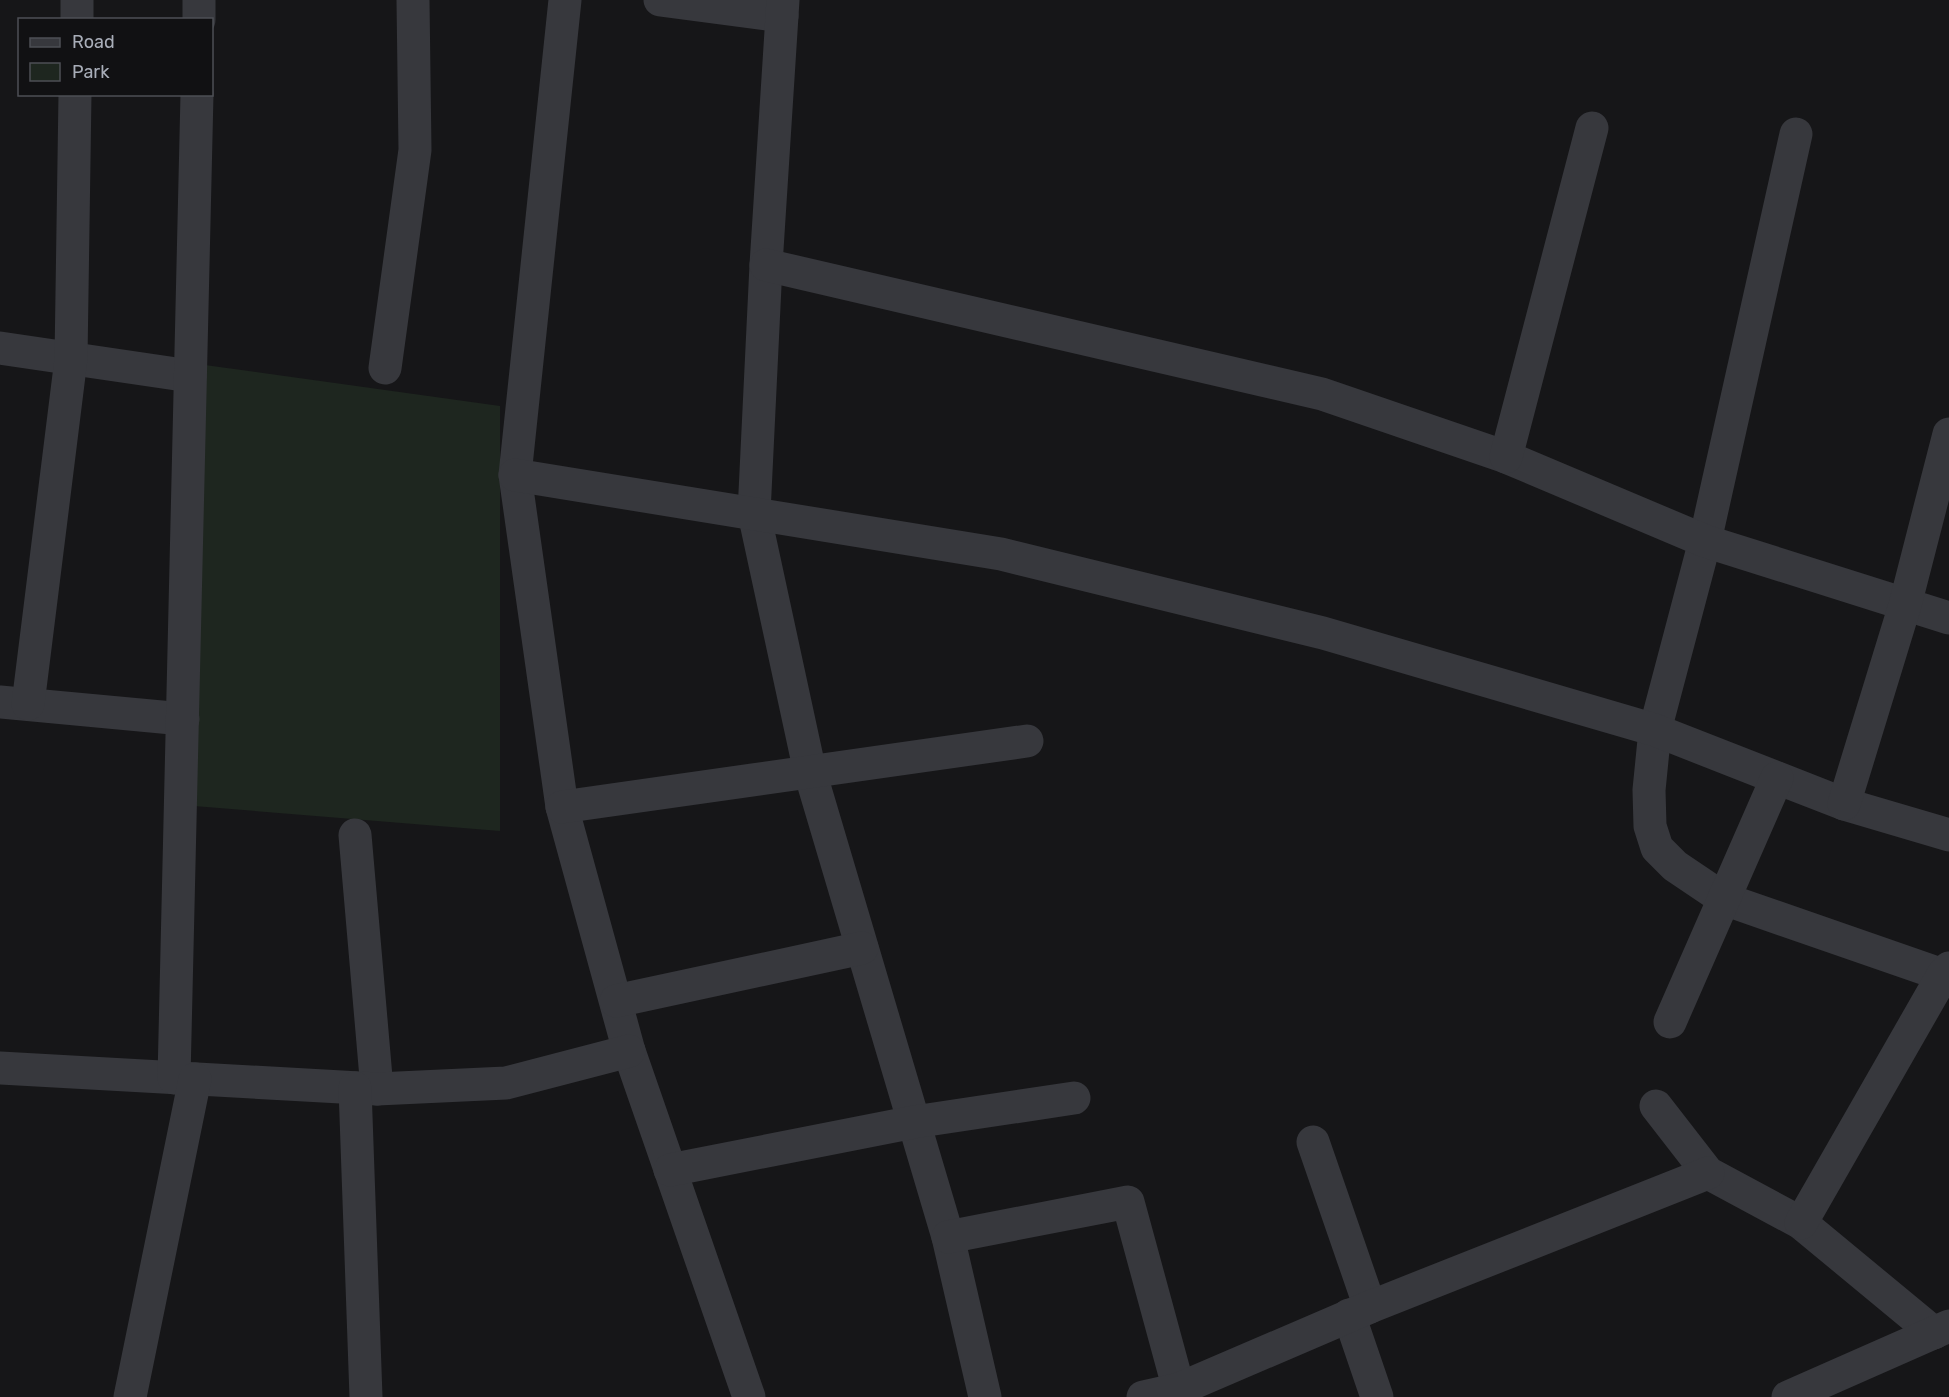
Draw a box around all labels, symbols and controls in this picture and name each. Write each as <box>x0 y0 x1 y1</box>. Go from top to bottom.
legend <box>18 18 213 96</box>
text: Road <box>72 31 115 53</box>
text: Park <box>72 61 110 83</box>

